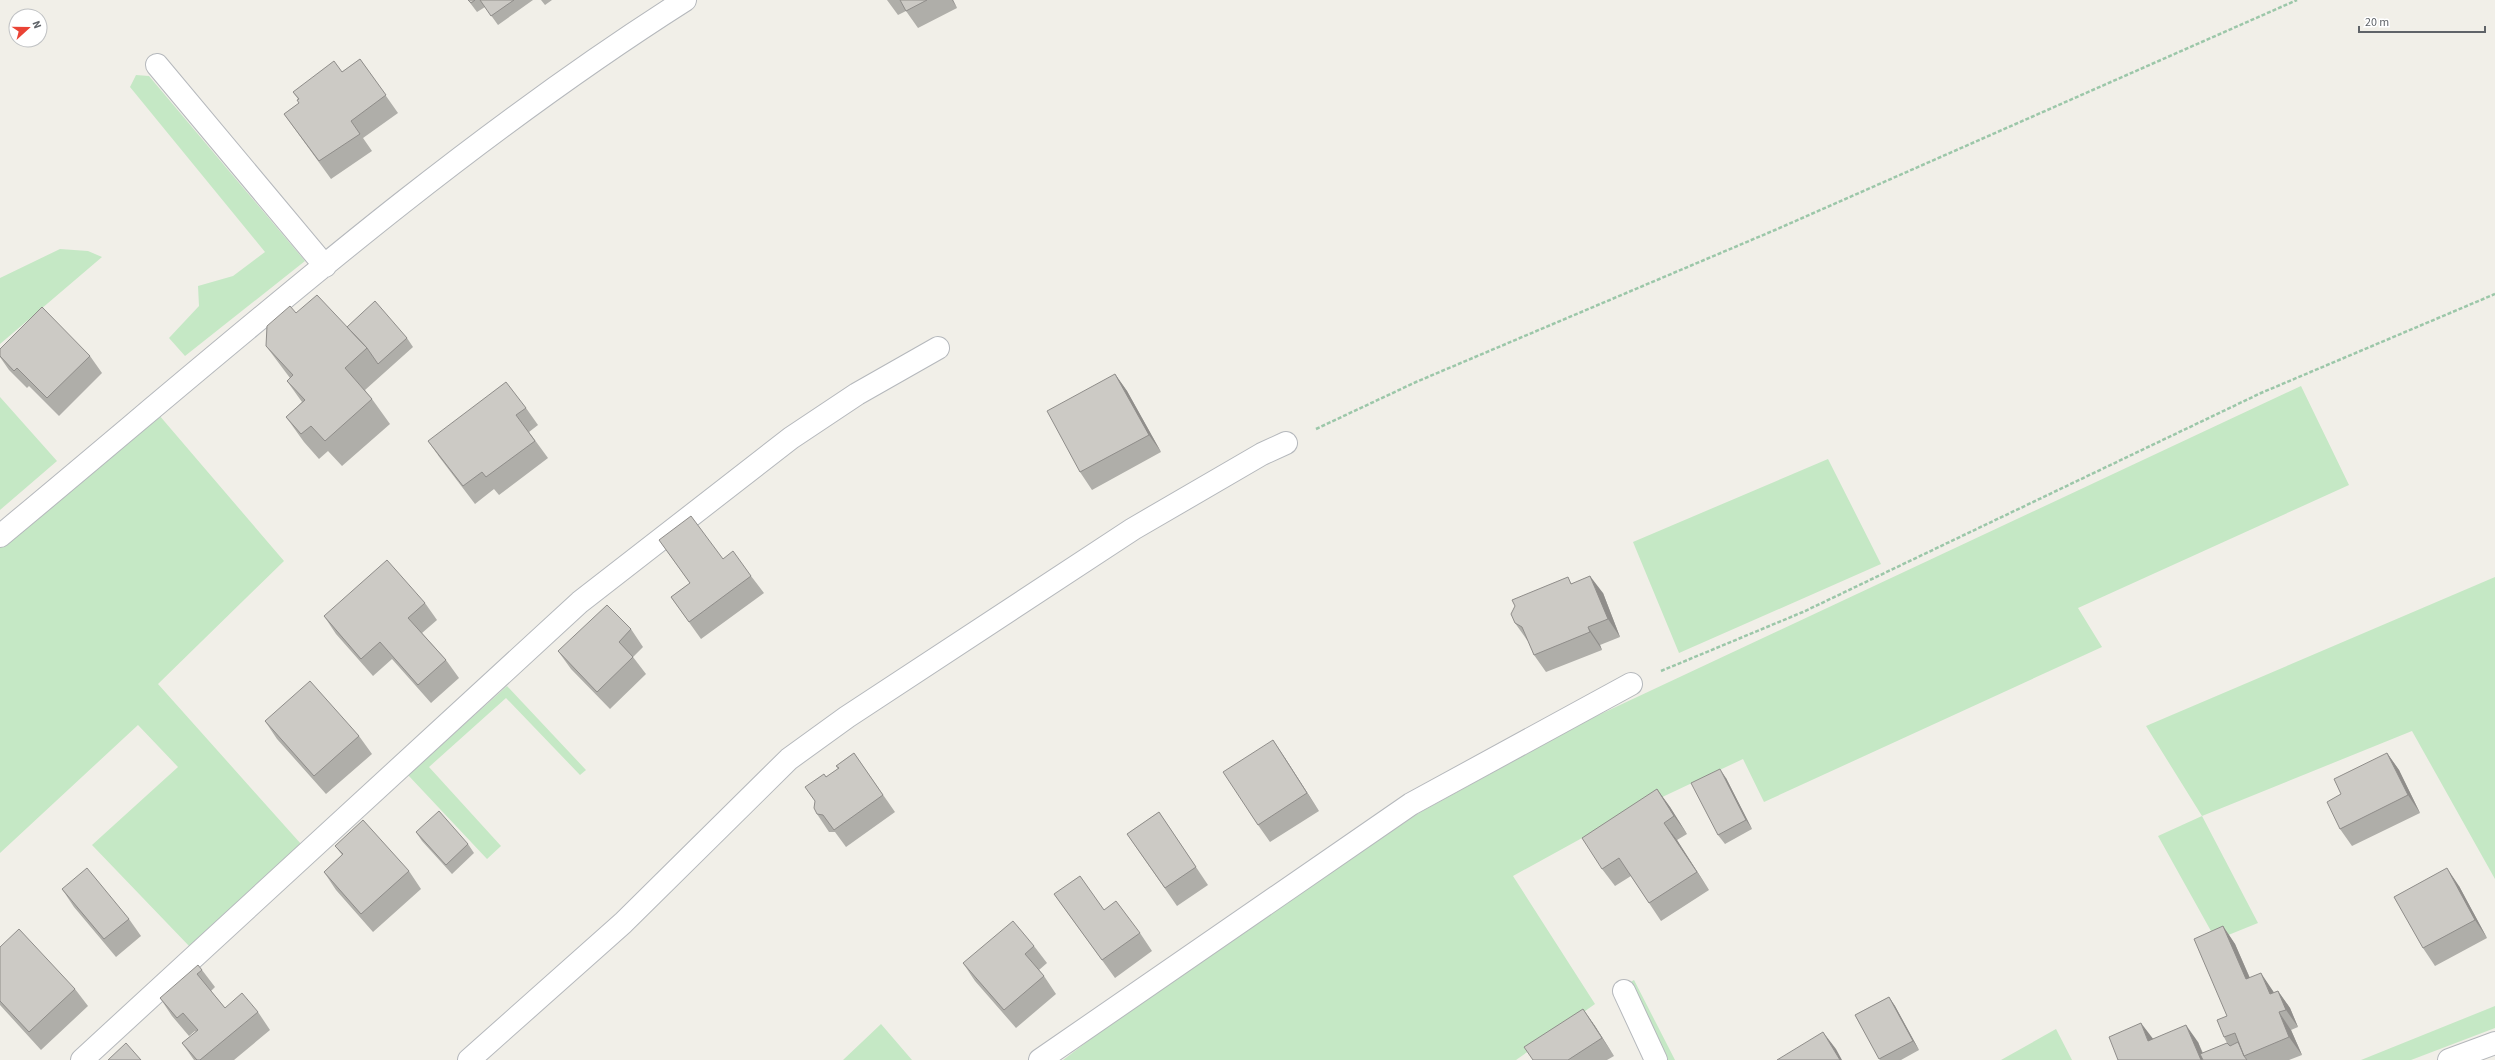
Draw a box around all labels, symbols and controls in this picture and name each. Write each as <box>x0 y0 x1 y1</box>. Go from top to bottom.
north arrow <box>8 8 48 48</box>
scale bar <box>2359 8 2485 34</box>
text: 20 m <box>2365 14 2389 31</box>
text: N <box>29 18 45 31</box>

